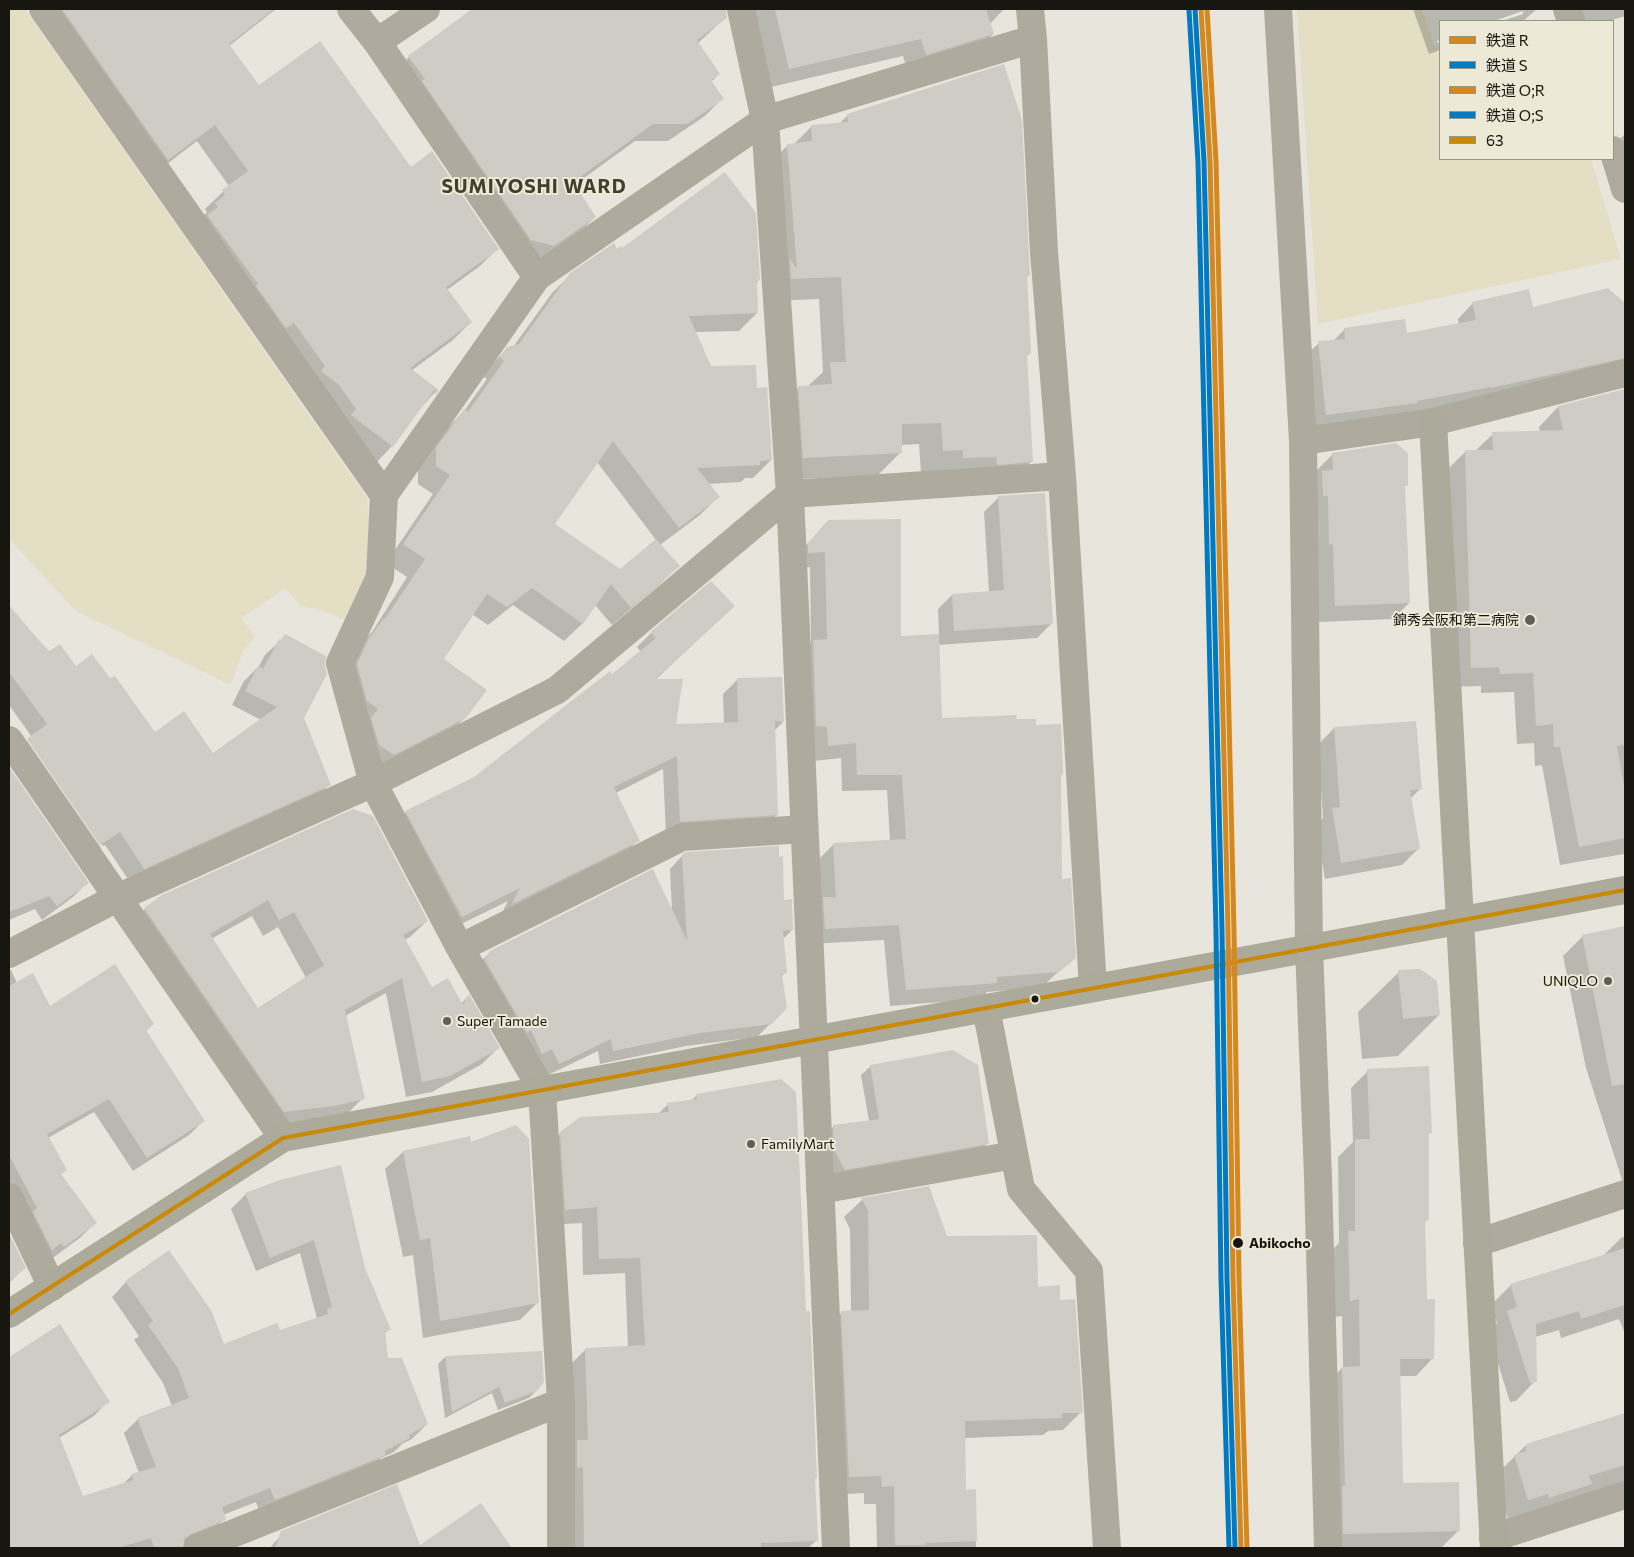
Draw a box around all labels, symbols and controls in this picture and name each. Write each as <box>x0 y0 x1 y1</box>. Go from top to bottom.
legend <box>1439 20 1614 160</box>
text: 鉄道 R <box>1486 31 1529 49</box>
text: 鉄道 S <box>1486 56 1528 74</box>
text: 鉄道 O;R <box>1486 81 1545 99</box>
text: 鉄道 O;S <box>1486 106 1543 124</box>
text: 63 <box>1486 131 1504 149</box>
district label: SUMIYOSHI WARD <box>440 176 628 198</box>
place label: 錦秀会阪和第二病院 <box>1393 612 1519 628</box>
marker: 錦秀会阪和第二病院 <box>1523 613 1537 627</box>
place label: UNIQLO <box>1543 973 1598 989</box>
marker: UNIQLO <box>1602 975 1614 987</box>
unlabelled marker <box>1030 994 1040 1004</box>
place label: Super Tamade <box>457 1013 547 1029</box>
marker: Super Tamade <box>441 1015 453 1027</box>
place label: FamilyMart <box>761 1136 835 1152</box>
marker: FamilyMart <box>745 1138 757 1150</box>
place label: Abikocho <box>1249 1235 1311 1251</box>
marker: Abikocho <box>1231 1236 1245 1250</box>

